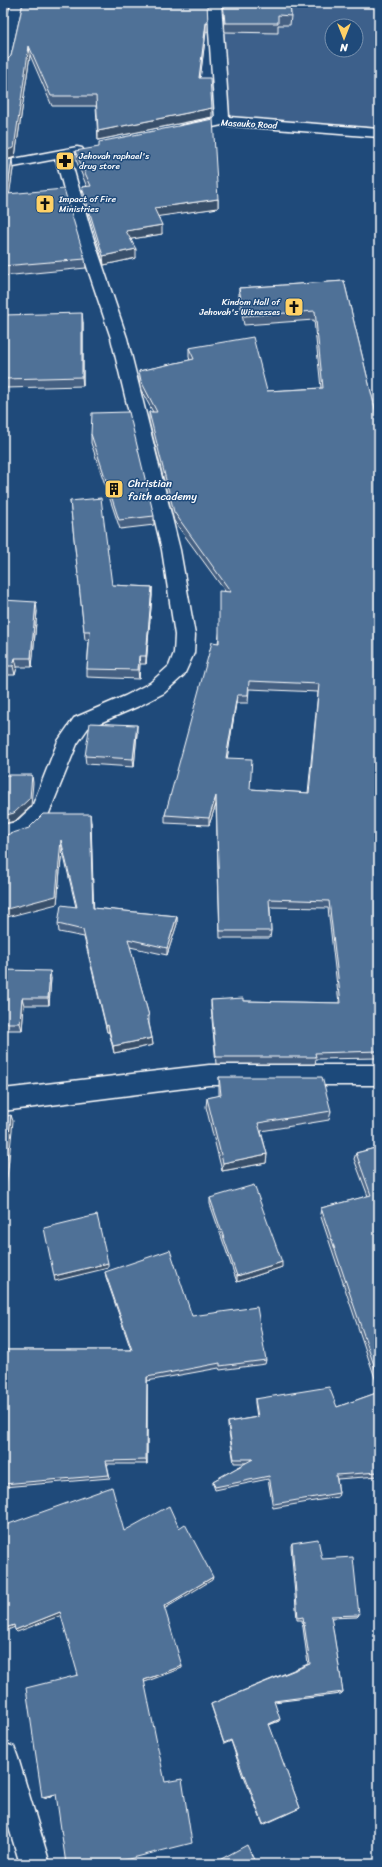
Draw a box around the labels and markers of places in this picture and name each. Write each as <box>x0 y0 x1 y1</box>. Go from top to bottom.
place label: Jehovah raphael's drug store <box>78 148 150 174</box>
pharmacy icon: Jehovah raphael's drug store <box>54 150 76 172</box>
place label: Impact of Fire Ministries <box>58 191 116 217</box>
church icon: Impact of Fire Ministries <box>34 193 56 215</box>
place label: Kindom Hall of Jehovah's Witnesses <box>198 294 281 320</box>
church icon: Kindom Hall of Jehovah's Witnesses <box>283 296 305 318</box>
place label: Christian faith academy <box>128 474 197 506</box>
building icon: Christian faith academy <box>103 478 125 500</box>

